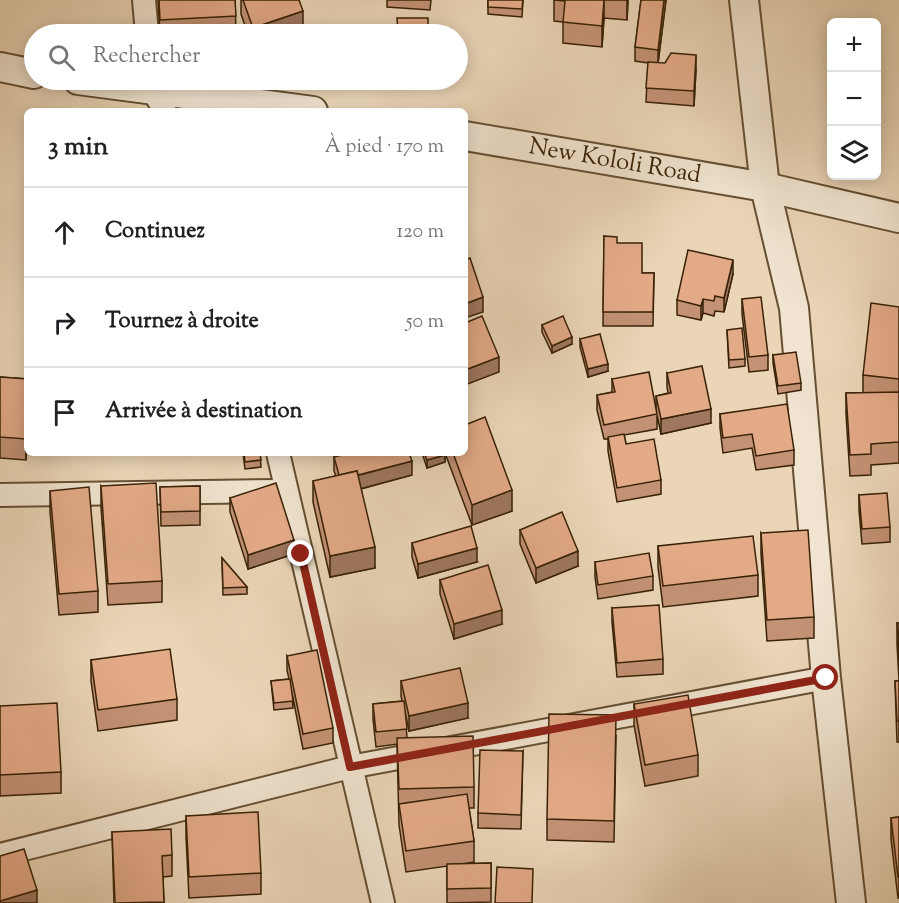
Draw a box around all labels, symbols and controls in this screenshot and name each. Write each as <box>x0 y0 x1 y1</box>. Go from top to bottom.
map controls <box>827 18 881 180</box>
button: + <box>827 18 881 72</box>
search box <box>24 24 468 90</box>
icon: search <box>45 41 78 74</box>
text: Rechercher <box>93 41 200 73</box>
button: − <box>827 72 881 126</box>
button: layers <box>827 126 881 180</box>
text: 3 min <box>48 129 108 166</box>
street label: New Kololi Road <box>526 130 704 193</box>
text: À pied · 170 m <box>325 133 444 162</box>
icon: ahead <box>48 216 81 249</box>
text: Continuez <box>105 216 205 248</box>
text: 120 m <box>396 218 444 247</box>
icon: right <box>48 306 81 339</box>
text: Tournez à droite <box>105 306 259 338</box>
text: 50 m <box>406 308 444 337</box>
icon: arrive <box>48 396 81 429</box>
text: Arrivée à destination <box>105 396 302 428</box>
route end <box>287 540 313 566</box>
route start <box>812 664 838 690</box>

